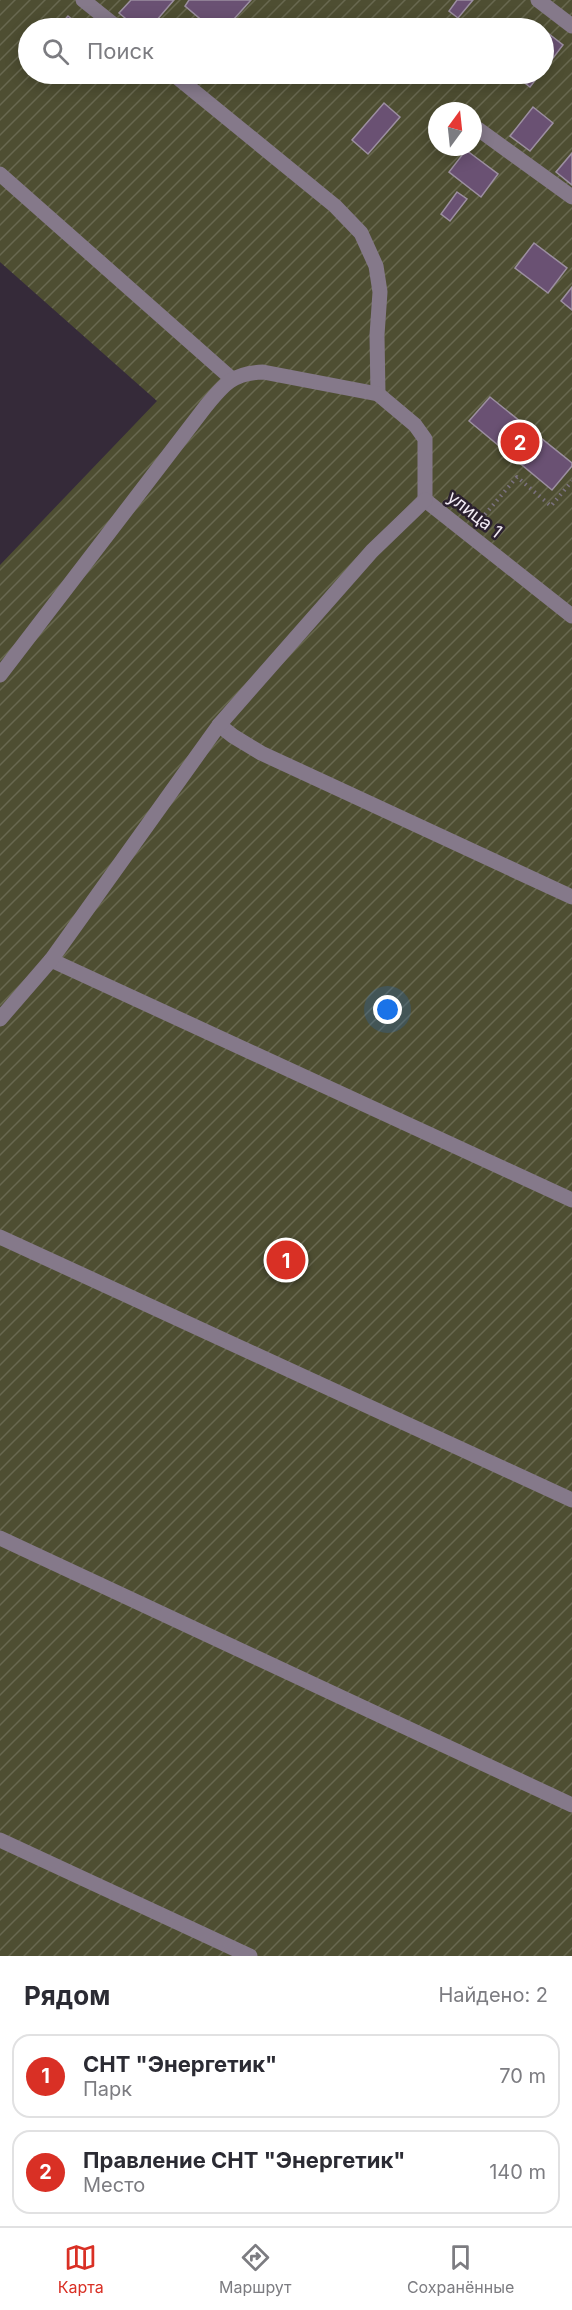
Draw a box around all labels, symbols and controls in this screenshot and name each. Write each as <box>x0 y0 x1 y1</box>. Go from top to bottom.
search box <box>18 18 554 84</box>
icon: search <box>39 35 72 68</box>
text: Поиск <box>87 38 154 64</box>
north arrow <box>428 102 482 156</box>
pin: 2 <box>500 420 540 464</box>
street label: улица 1 <box>443 486 507 542</box>
your location <box>373 995 402 1024</box>
pin: 1 <box>266 1238 306 1282</box>
text: Рядом <box>24 1980 110 2011</box>
text: Найдено: 2 <box>438 1983 548 2007</box>
text: СНТ "Энергетик" <box>83 2051 277 2077</box>
text: 1 <box>41 2064 50 2088</box>
text: 70 m <box>499 2064 546 2088</box>
text: Парк <box>83 2077 132 2101</box>
text: Правление СНТ "Энергетик" <box>83 2147 405 2173</box>
text: 2 <box>39 2160 52 2184</box>
text: 140 m <box>489 2160 546 2184</box>
text: Место <box>83 2173 145 2197</box>
tab: Карта <box>58 2241 104 2297</box>
tab: Маршрут <box>219 2241 292 2297</box>
tab: Сохранённые <box>407 2241 514 2297</box>

